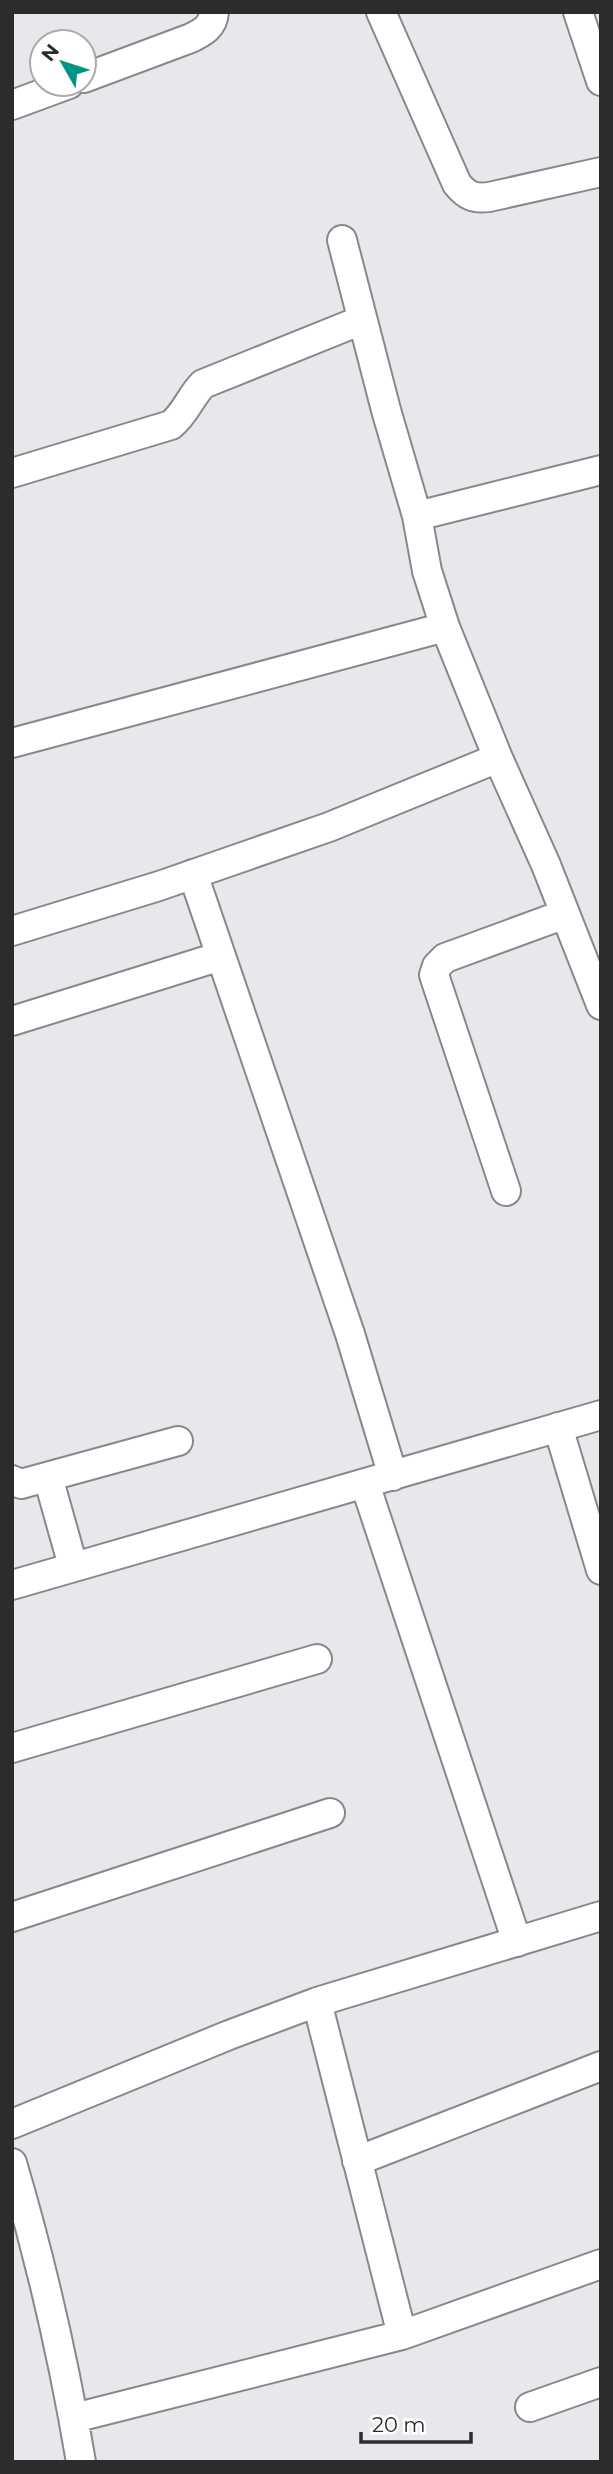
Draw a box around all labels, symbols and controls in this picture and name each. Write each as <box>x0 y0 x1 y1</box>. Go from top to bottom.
north arrow <box>28 28 98 98</box>
text: N <box>36 39 64 66</box>
scale bar <box>361 2400 471 2444</box>
text: 20 m <box>372 2412 426 2437</box>

